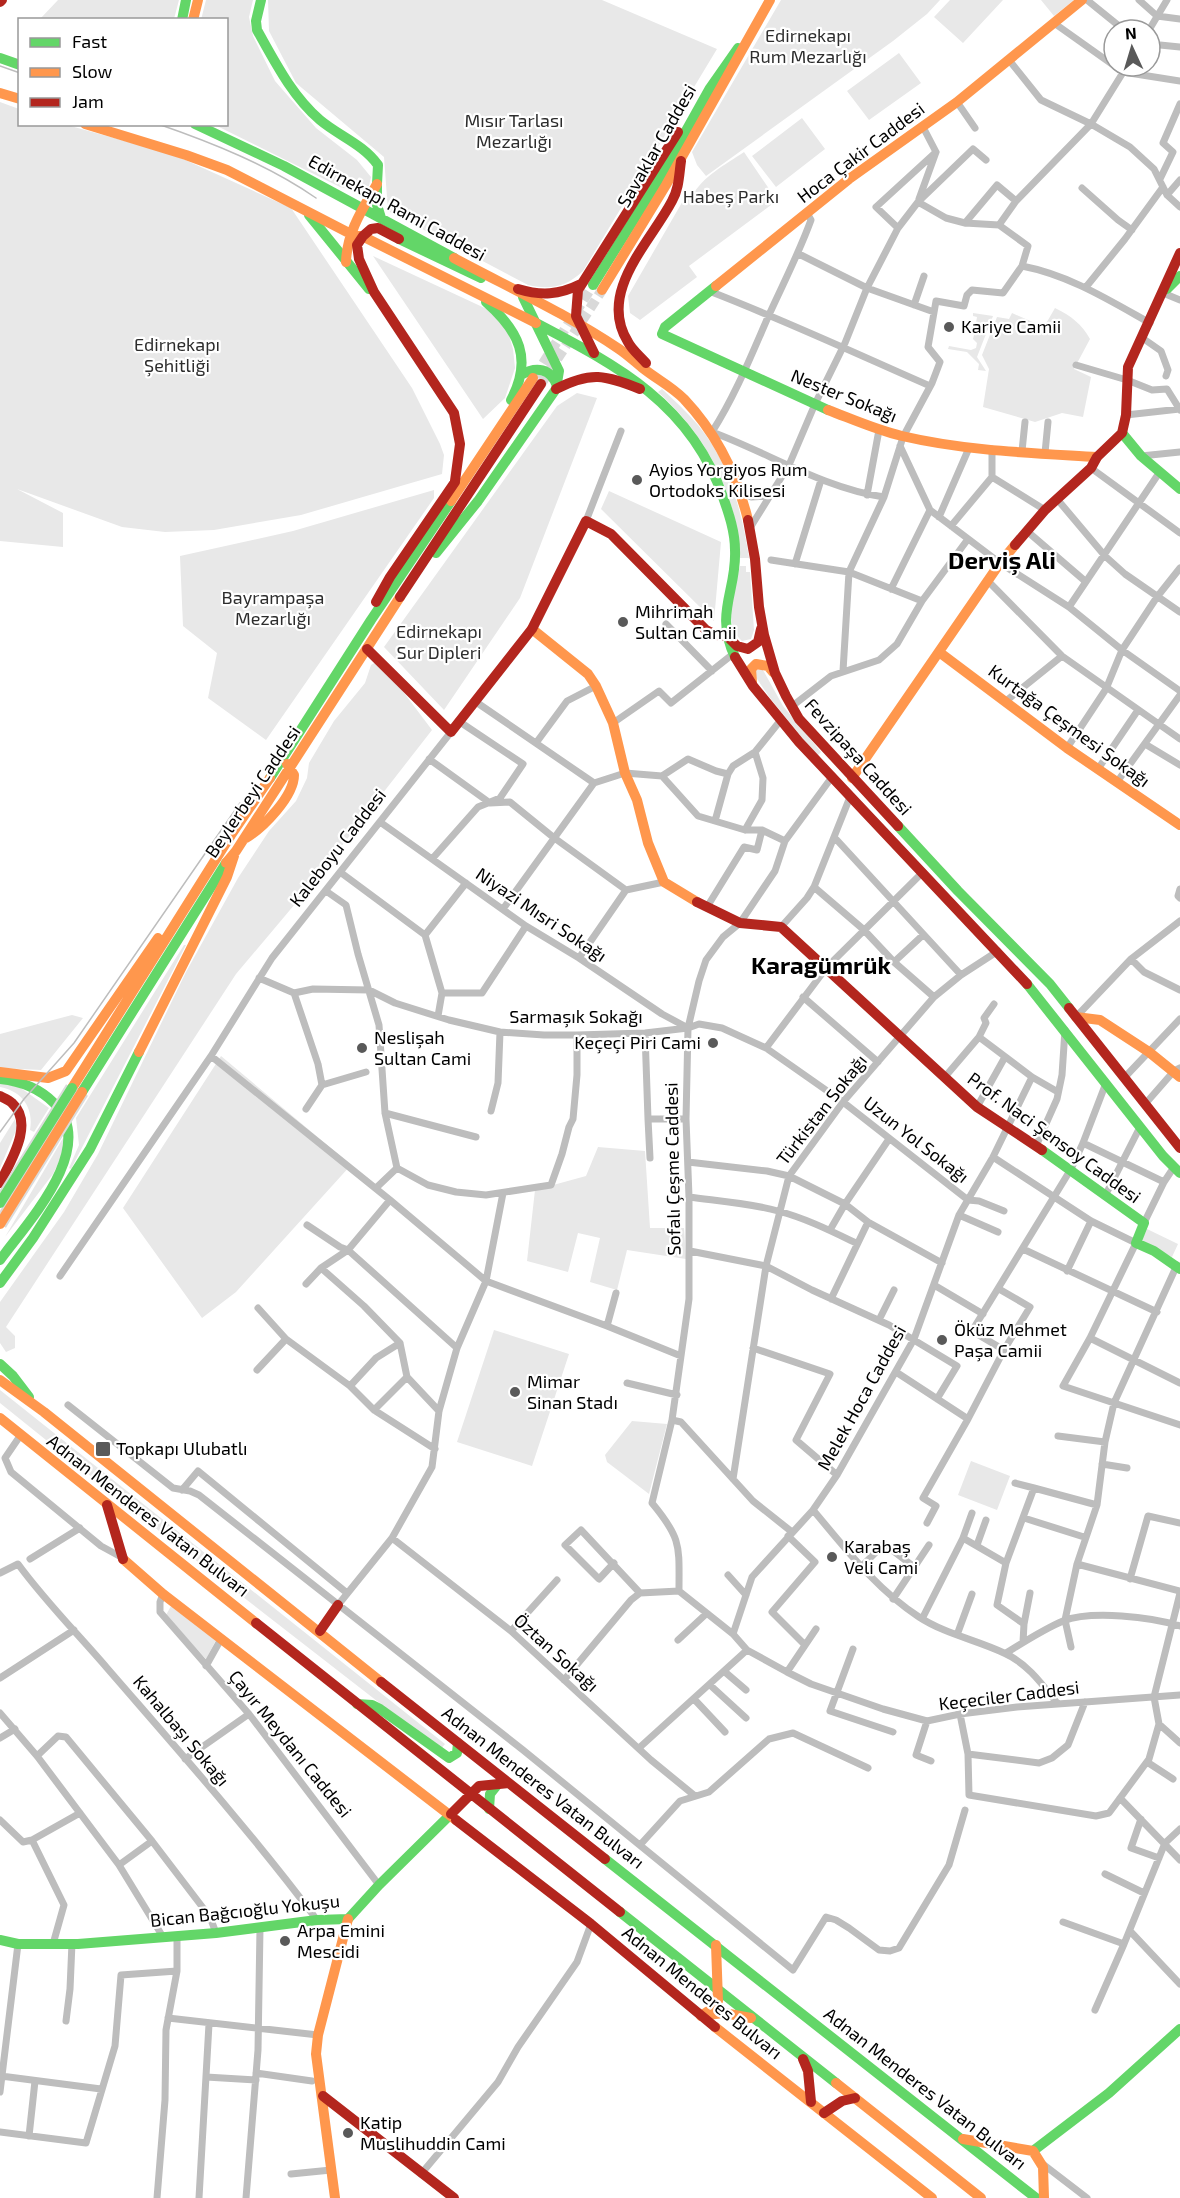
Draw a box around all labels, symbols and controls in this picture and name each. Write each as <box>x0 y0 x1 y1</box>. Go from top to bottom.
legend <box>18 18 228 126</box>
north arrow <box>1102 18 1162 78</box>
text: N <box>1124 23 1137 42</box>
park label: Edirnekapı Rum Mezarlığı <box>749 24 867 67</box>
text: Fast <box>72 30 107 52</box>
text: Slow <box>72 60 113 82</box>
street label: Savaklar Caddesi <box>612 80 700 211</box>
text: Jam <box>72 90 104 112</box>
street label: Hoca Çakir Caddesi <box>792 97 929 208</box>
park label: Mısır Tarlası Mezarlığı <box>464 109 564 152</box>
street label: Edirnekapı Rami Caddesi <box>305 149 490 265</box>
park label: Habeş Parkı <box>683 185 779 208</box>
place label: Kariye Camii <box>961 315 1061 337</box>
marker: Kariye Camii <box>942 320 956 334</box>
park label: Edirnekapı Şehitliği <box>134 333 220 377</box>
street label: Nester Sokağı <box>788 364 901 426</box>
place label: Ayios Yorgiyos Rum Ortodoks Kilisesi <box>649 458 808 501</box>
marker: Ayios Yorgiyos Rum Ortodoks Kilisesi <box>630 473 644 487</box>
district label: Derviş Ali <box>948 545 1056 576</box>
park label: Bayrampaşa Mezarlığı <box>222 586 324 629</box>
place label: Mihrimah Sultan Camii <box>635 600 737 643</box>
marker: Mihrimah Sultan Camii <box>616 615 630 629</box>
park label: Edirnekapı Sur Dipleri <box>396 620 482 663</box>
street label: Kurtağa Çeşmesi Sokağı <box>984 659 1155 792</box>
street label: Fevzipaşa Caddesi <box>800 693 917 820</box>
street label: Beylerbeyi Caddesi <box>200 721 304 862</box>
street label: Kaleboyu Caddesi <box>284 784 390 911</box>
street label: Niyazi Mısri Sokağı <box>472 862 611 966</box>
district label: Karagümrük <box>751 950 892 979</box>
street label: Sarmaşık Sokağı <box>509 1005 643 1028</box>
place label: Neslişah Sultan Cami <box>374 1026 471 1069</box>
place label: Keçeçi Piri Cami <box>574 1031 701 1054</box>
marker: Keçeçi Piri Cami <box>706 1036 720 1050</box>
marker: Neslişah Sultan Cami <box>355 1041 369 1055</box>
street label: Türkistan Sokağı <box>771 1050 871 1169</box>
street label: Prof. Naci Şensoy Caddesi <box>963 1067 1145 1208</box>
street label: Sofalı Çeşme Caddesi <box>659 1082 686 1256</box>
street label: Uzun Yol Sokağı <box>860 1091 974 1187</box>
place label: Öküz Mehmet Paşa Camii <box>954 1318 1067 1362</box>
street label: Melek Hoca Caddesi <box>812 1321 910 1474</box>
marker: Öküz Mehmet Paşa Camii <box>935 1333 949 1347</box>
place label: Mimar Sinan Stadı <box>527 1370 618 1413</box>
marker: Mimar Sinan Stadı <box>508 1385 522 1399</box>
street label: Adnan Menderes Vatan Bulvarı <box>43 1429 254 1601</box>
place label: Topkapı Ulubatlı <box>116 1437 248 1459</box>
marker: Topkapı Ulubatlı <box>94 1440 112 1458</box>
place label: Karabaş Veli Cami <box>844 1535 918 1578</box>
marker: Karabaş Veli Cami <box>825 1550 839 1564</box>
street label: Öztan Sokağı <box>510 1609 604 1696</box>
street label: Çayır Meydanı Caddesi <box>224 1665 357 1822</box>
street label: Kahalbaşı Sokağı <box>128 1670 235 1791</box>
street label: Keçeciler Caddesi <box>937 1675 1081 1716</box>
street label: Adnan Menderes Vatan Bulvarı <box>438 1701 649 1873</box>
street label: Bican Bağcıoğlu Yokuşu <box>149 1889 341 1932</box>
place label: Arpa Emini Mescidi <box>297 1919 385 1962</box>
street label: Adnan Menderes Bulvarı <box>618 1921 787 2064</box>
marker: Arpa Emini Mescidi <box>278 1934 292 1948</box>
street label: Adnan Menderes Vatan Bulvarı <box>820 2002 1031 2174</box>
place label: Katip Muslihuddin Cami <box>360 2111 506 2154</box>
marker: Katip Muslihuddin Cami <box>341 2126 355 2140</box>

